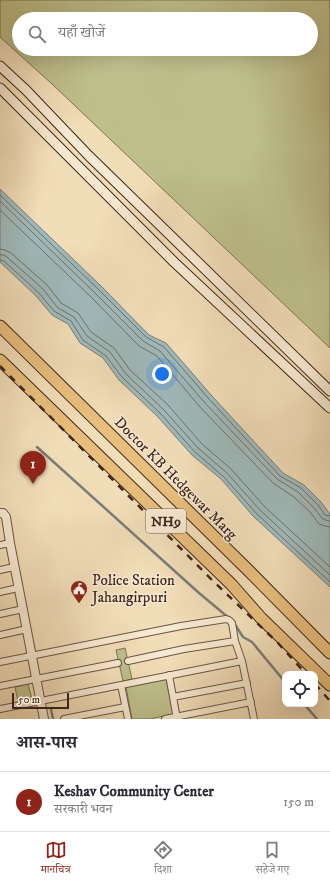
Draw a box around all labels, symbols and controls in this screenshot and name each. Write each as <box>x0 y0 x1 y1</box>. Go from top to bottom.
search box <box>12 12 318 56</box>
icon: search <box>26 23 48 45</box>
text: यहाँ खोजें <box>58 23 105 42</box>
your location <box>152 364 172 384</box>
street label: Doctor KB Hedgewar Marg <box>110 413 242 544</box>
pin: 1 <box>20 451 46 484</box>
road number: NH9 <box>146 509 186 533</box>
place label: Police Station Jahangirpuri <box>90 571 175 607</box>
public building icon: Police Station Jahangirpuri <box>69 579 89 604</box>
map controls <box>282 671 318 707</box>
button: locate <box>282 671 318 707</box>
scale bar <box>12 691 69 710</box>
text: 50 m <box>18 693 40 707</box>
text: आस-पास <box>16 732 77 754</box>
text: Keshav Community Center <box>54 782 214 801</box>
text: 1 <box>27 794 31 810</box>
text: 150 m <box>283 794 314 810</box>
text: सरकारी भवन <box>54 801 112 817</box>
tab: मानचित्र <box>41 839 71 880</box>
tab: दिशा <box>152 839 174 880</box>
tab: सहेजे गए <box>256 839 289 880</box>

